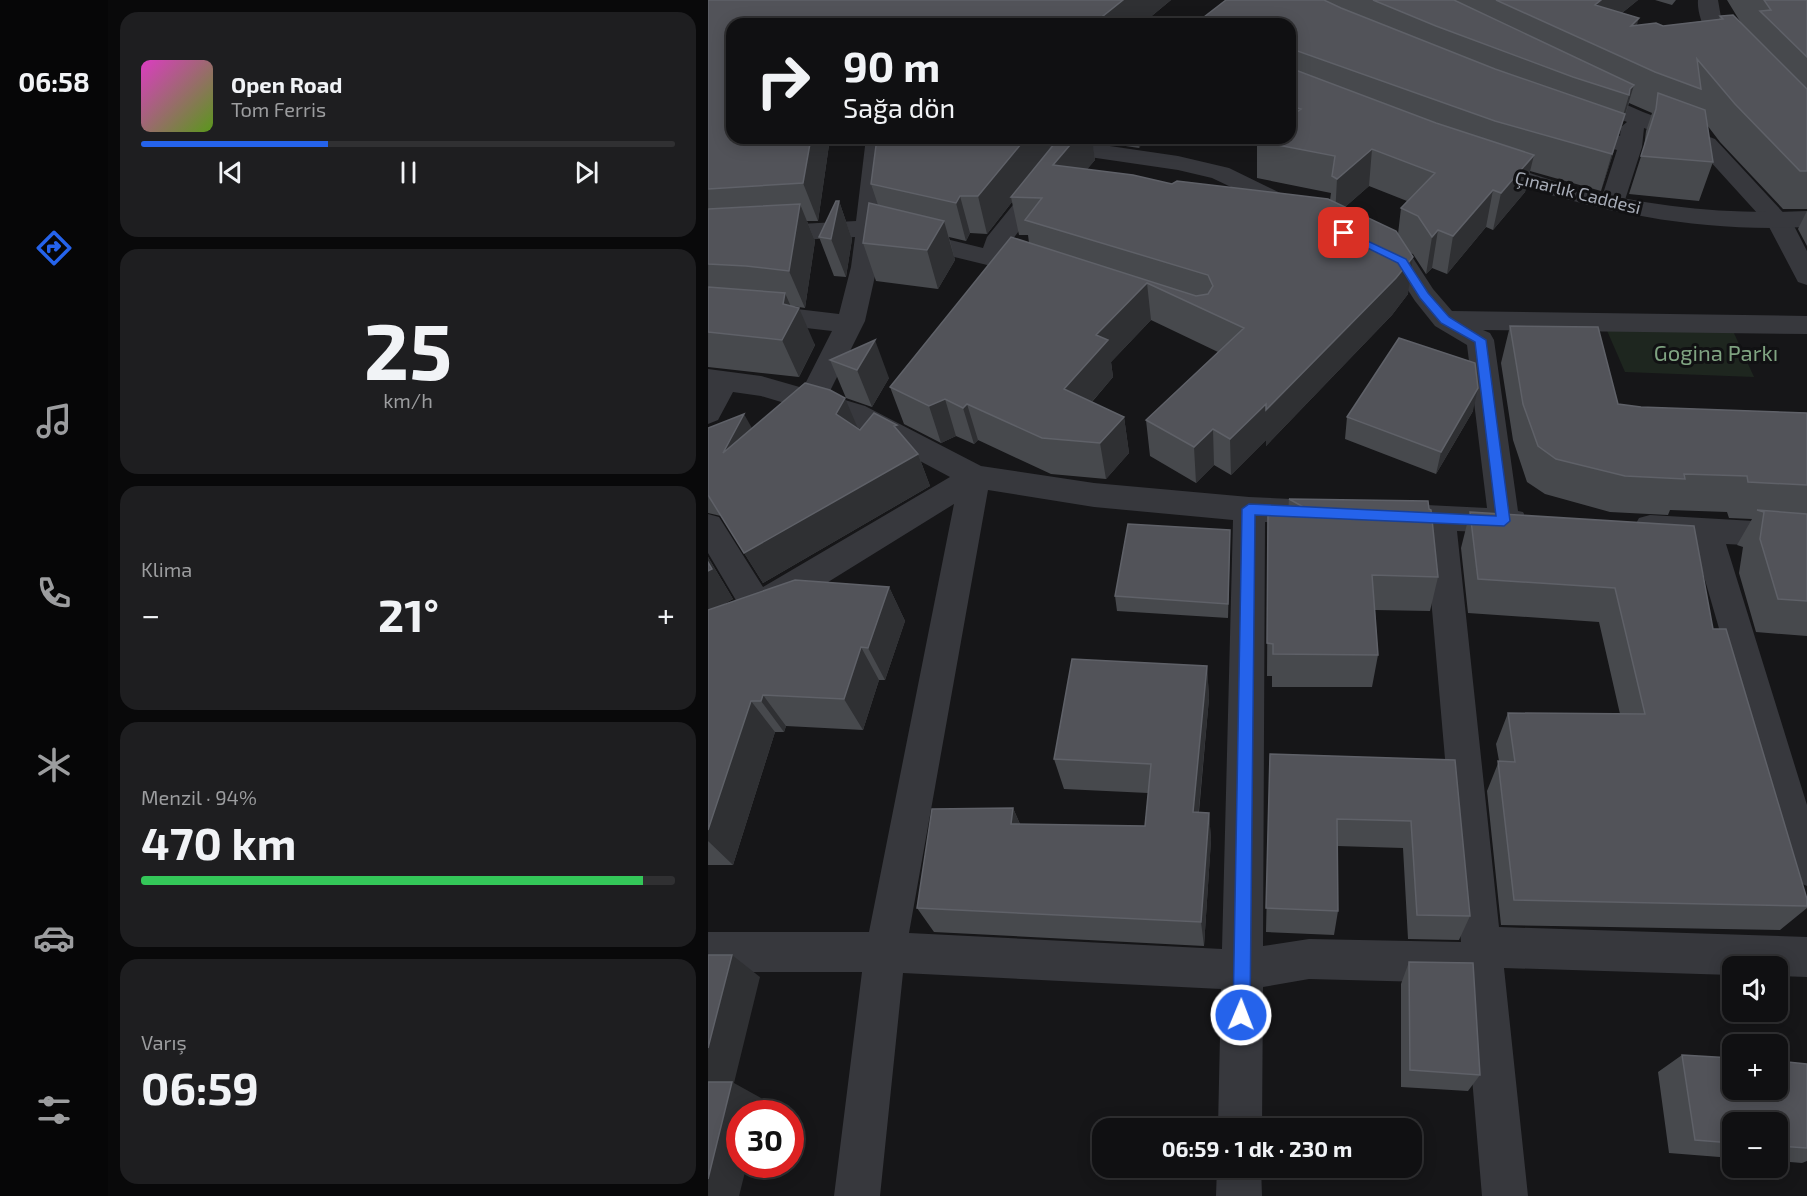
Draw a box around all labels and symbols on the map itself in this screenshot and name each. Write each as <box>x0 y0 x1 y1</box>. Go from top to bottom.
street label: Çınarlık Caddesi <box>1513 166 1644 219</box>
pin <box>1318 207 1369 258</box>
park label: Gogina Parkı <box>1654 339 1778 365</box>
position arrow <box>1209 983 1273 1047</box>
speed limit sign: 30 <box>726 1100 804 1178</box>

